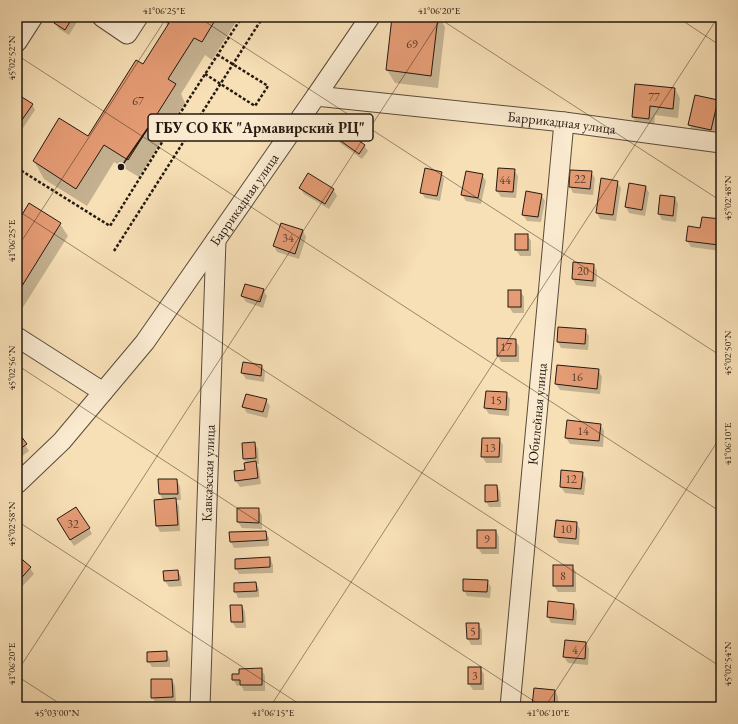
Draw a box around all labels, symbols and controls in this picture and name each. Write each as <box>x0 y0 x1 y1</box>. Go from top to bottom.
text: 41°06'25"E <box>143 4 186 17</box>
text: 41°06'20"E <box>418 4 461 17</box>
text: 45°02'52"N <box>5 35 18 80</box>
house number: 69 <box>406 36 418 52</box>
house number: 77 <box>648 89 660 105</box>
house number: 67 <box>132 93 144 109</box>
street label: Баррикадная улица <box>507 107 617 138</box>
callout: ГБУ СО КК "Армавирский РЦ" <box>148 114 373 141</box>
text: ГБУ СО КК "Армавирский РЦ" <box>155 118 365 137</box>
street label: Баррикадная улица <box>206 149 283 249</box>
house number: 22 <box>574 171 586 187</box>
house number: 44 <box>499 172 511 188</box>
text: 45°02'48"N <box>721 175 734 220</box>
text: 41°06'25"E <box>5 219 18 262</box>
house number: 34 <box>282 230 294 246</box>
house number: 20 <box>577 263 589 279</box>
text: 45°02'50"N <box>721 330 734 375</box>
house number: 17 <box>500 339 512 355</box>
text: 45°02'56"N <box>5 345 18 390</box>
street label: Юбилейная улица <box>523 362 551 466</box>
house number: 16 <box>571 369 583 385</box>
house number: 15 <box>490 392 502 408</box>
text: 41°06'10"E <box>721 422 734 465</box>
house number: 14 <box>577 423 589 439</box>
street label: Кавказская улица <box>197 424 219 522</box>
house number: 13 <box>484 440 496 456</box>
house number: 12 <box>565 471 577 487</box>
text: 45°02'58"N <box>5 501 18 546</box>
house number: 32 <box>67 516 79 532</box>
house number: 10 <box>560 521 572 537</box>
house number: 9 <box>484 531 490 547</box>
house number: 8 <box>560 568 566 584</box>
house number: 5 <box>470 623 476 639</box>
text: 45°02'54"N <box>721 641 734 686</box>
text: 41°06'20"E <box>5 642 18 685</box>
house number: 4 <box>572 642 578 658</box>
house number: 3 <box>472 668 478 684</box>
text: 45°03'00"N <box>35 706 80 719</box>
text: 41°06'15"E <box>252 706 295 719</box>
text: 41°06'10"E <box>527 706 570 719</box>

